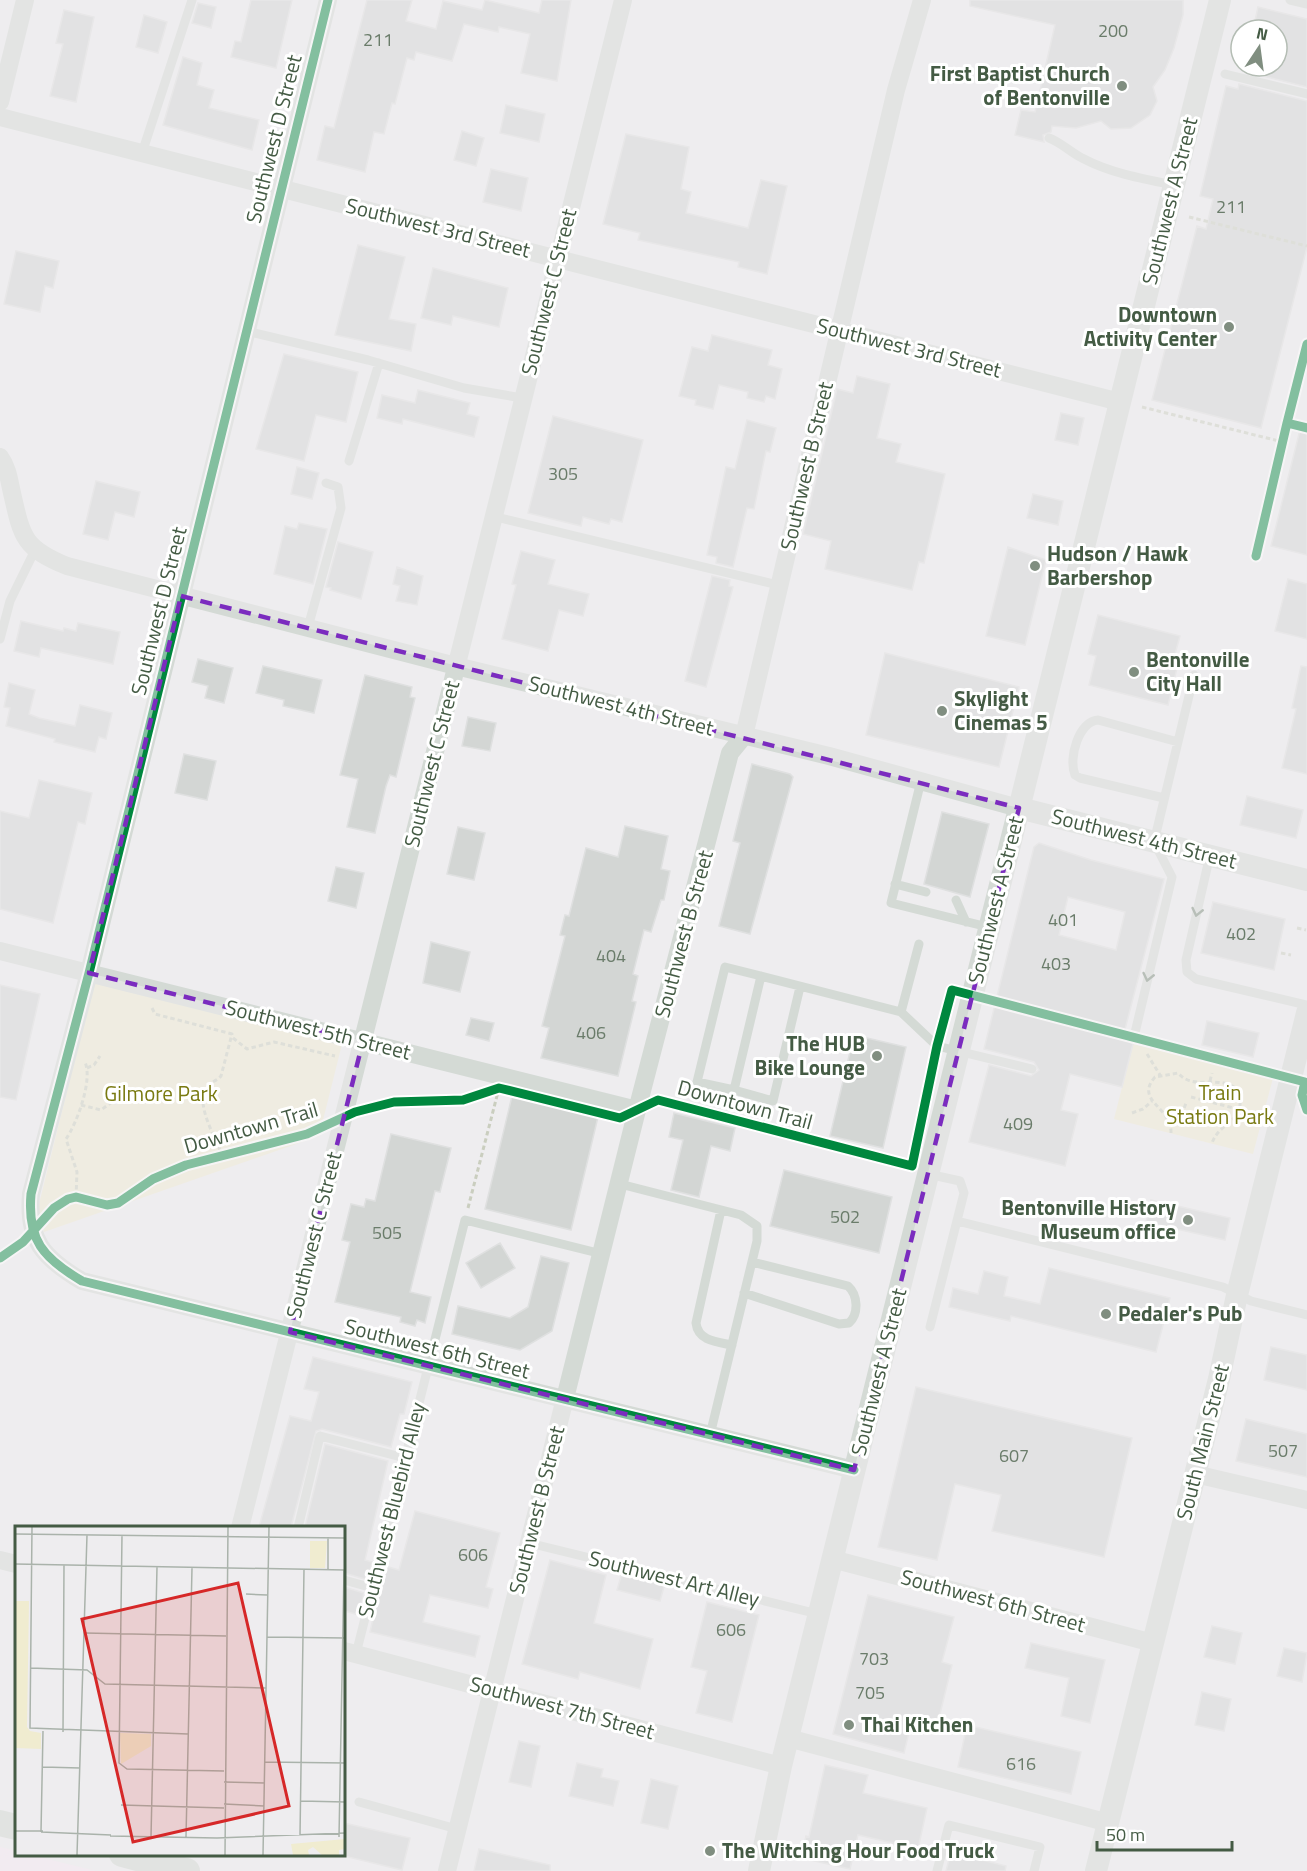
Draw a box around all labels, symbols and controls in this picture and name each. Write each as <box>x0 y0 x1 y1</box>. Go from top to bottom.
house number: 200 <box>1098 17 1128 44</box>
north arrow <box>1229 18 1289 78</box>
text: N <box>1254 20 1270 46</box>
house number: 211 <box>363 26 393 53</box>
street label: Southwest D Street <box>237 50 310 226</box>
place label: First Baptist Church of Bentonville <box>930 57 1110 113</box>
marker: First Baptist Church of Bentonville <box>1115 79 1129 93</box>
street label: Southwest A Street <box>1133 113 1205 288</box>
street label: Southwest 3rd Street <box>343 189 534 266</box>
house number: 211 <box>1216 193 1246 220</box>
street label: Southwest C Street <box>512 205 584 378</box>
place label: Downtown Activity Center <box>1084 298 1217 354</box>
street label: Southwest 3rd Street <box>814 309 1005 386</box>
marker: Downtown Activity Center <box>1222 320 1236 334</box>
street label: Southwest B Street <box>771 378 841 553</box>
house number: 305 <box>548 460 578 487</box>
street label: Southwest D Street <box>122 522 195 698</box>
place label: Hudson / Hawk Barbershop <box>1047 537 1188 593</box>
marker: Hudson / Hawk Barbershop <box>1028 559 1042 573</box>
place label: Bentonville City Hall <box>1146 643 1249 699</box>
marker: Bentonville City Hall <box>1127 665 1141 679</box>
street label: Southwest 4th Street <box>525 667 718 744</box>
street label: Southwest C Street <box>395 677 467 850</box>
place label: Skylight Cinemas 5 <box>954 682 1048 738</box>
marker: Skylight Cinemas 5 <box>935 704 949 718</box>
street label: Southwest 4th Street <box>1048 800 1241 877</box>
street label: Southwest A Street <box>959 812 1031 987</box>
street label: Southwest B Street <box>645 846 721 1021</box>
house number: 401 <box>1048 906 1078 933</box>
one-way arrow <box>1192 907 1205 917</box>
house number: 402 <box>1226 920 1256 947</box>
house number: 404 <box>596 942 626 969</box>
house number: 403 <box>1041 950 1071 977</box>
one-way arrow <box>1143 971 1156 981</box>
street label: Southwest 5th Street <box>222 991 415 1068</box>
house number: 406 <box>576 1019 606 1046</box>
place label: The HUB Bike Lounge <box>755 1027 865 1083</box>
marker: The HUB Bike Lounge <box>870 1049 884 1063</box>
street label: Downtown Trail <box>674 1071 816 1137</box>
park label: Train Station Park <box>1166 1076 1274 1132</box>
park label: Gilmore Park <box>104 1077 218 1109</box>
street label: Downtown Trail <box>180 1093 322 1162</box>
house number: 409 <box>1003 1110 1033 1137</box>
street label: Southwest C Street <box>277 1148 349 1321</box>
place label: Bentonville History Museum office <box>1001 1191 1176 1247</box>
house number: 502 <box>830 1203 860 1230</box>
marker: Bentonville History Museum office <box>1181 1213 1195 1227</box>
house number: 505 <box>372 1219 402 1246</box>
street label: Southwest A Street <box>842 1284 914 1459</box>
place label: Pedaler's Pub <box>1118 1297 1243 1329</box>
marker: Pedaler's Pub <box>1099 1307 1113 1321</box>
street label: Southwest 6th Street <box>341 1310 534 1387</box>
street label: South Main Street <box>1167 1360 1237 1523</box>
street label: Southwest Bluebird Alley <box>349 1399 433 1621</box>
street label: Southwest B Street <box>500 1422 573 1597</box>
house number: 507 <box>1268 1437 1298 1464</box>
house number: 607 <box>999 1442 1029 1469</box>
inset map <box>15 1526 345 1856</box>
house number: 606 <box>458 1541 488 1568</box>
street label: Southwest Art Alley <box>585 1541 763 1615</box>
street label: Southwest 6th Street <box>898 1560 1090 1640</box>
house number: 606 <box>716 1616 746 1643</box>
house number: 703 <box>859 1645 889 1672</box>
street label: Southwest 7th Street <box>467 1667 659 1747</box>
house number: 705 <box>855 1679 885 1706</box>
place label: Thai Kitchen <box>861 1708 973 1740</box>
marker: Thai Kitchen <box>842 1718 856 1732</box>
house number: 616 <box>1006 1750 1036 1777</box>
scale bar <box>1097 1814 1232 1852</box>
text: 50 m <box>1106 1821 1145 1848</box>
place label: The Witching Hour Food Truck <box>722 1834 995 1866</box>
marker: The Witching Hour Food Truck <box>703 1844 717 1858</box>

